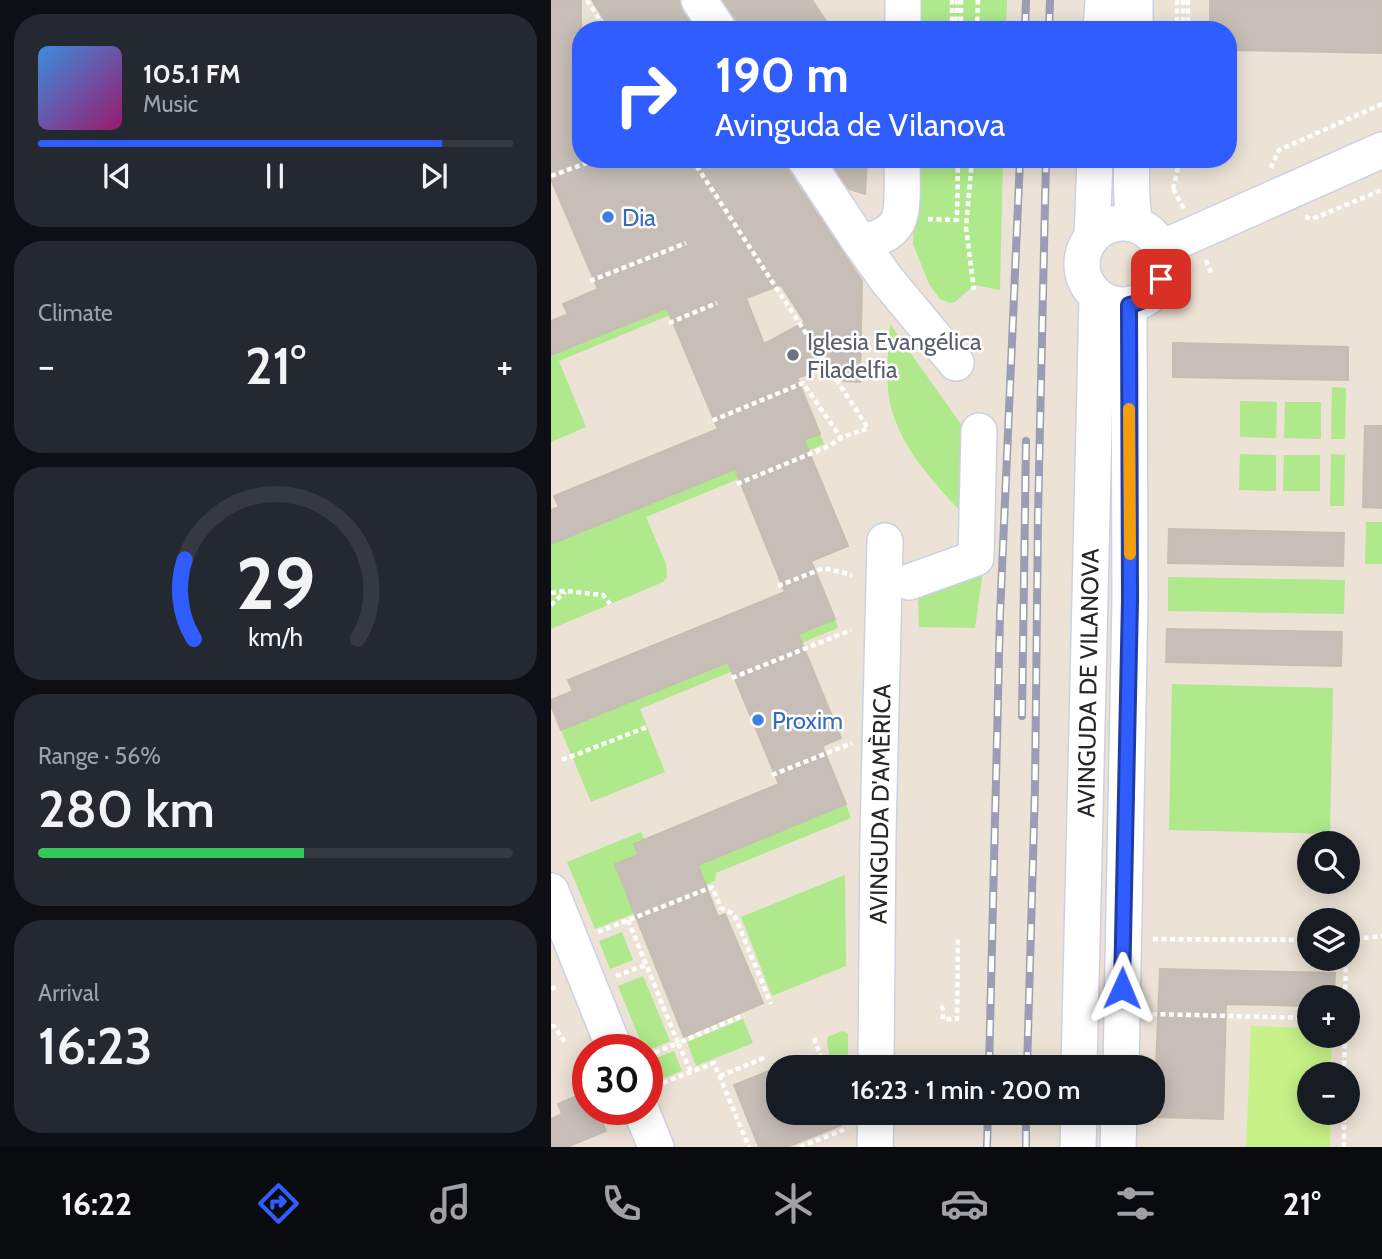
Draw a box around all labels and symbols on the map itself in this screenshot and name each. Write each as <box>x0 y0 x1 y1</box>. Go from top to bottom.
place label: Dia <box>622 203 656 232</box>
marker: Dia <box>600 209 616 225</box>
pin <box>1131 249 1191 309</box>
place label: Iglesia Evangélica Filadelfia <box>807 327 982 384</box>
marker: Iglesia Evangélica Filadelfia <box>785 347 801 363</box>
street label: AVINGUDA DE VILANOVA <box>1071 548 1105 818</box>
street label: AVINGUDA D'AMÈRICA <box>863 683 897 924</box>
place label: Proxim <box>772 706 843 735</box>
marker: Proxim <box>750 712 766 728</box>
position arrow <box>1085 951 1159 1025</box>
speed limit sign: 30 <box>572 1034 663 1125</box>

